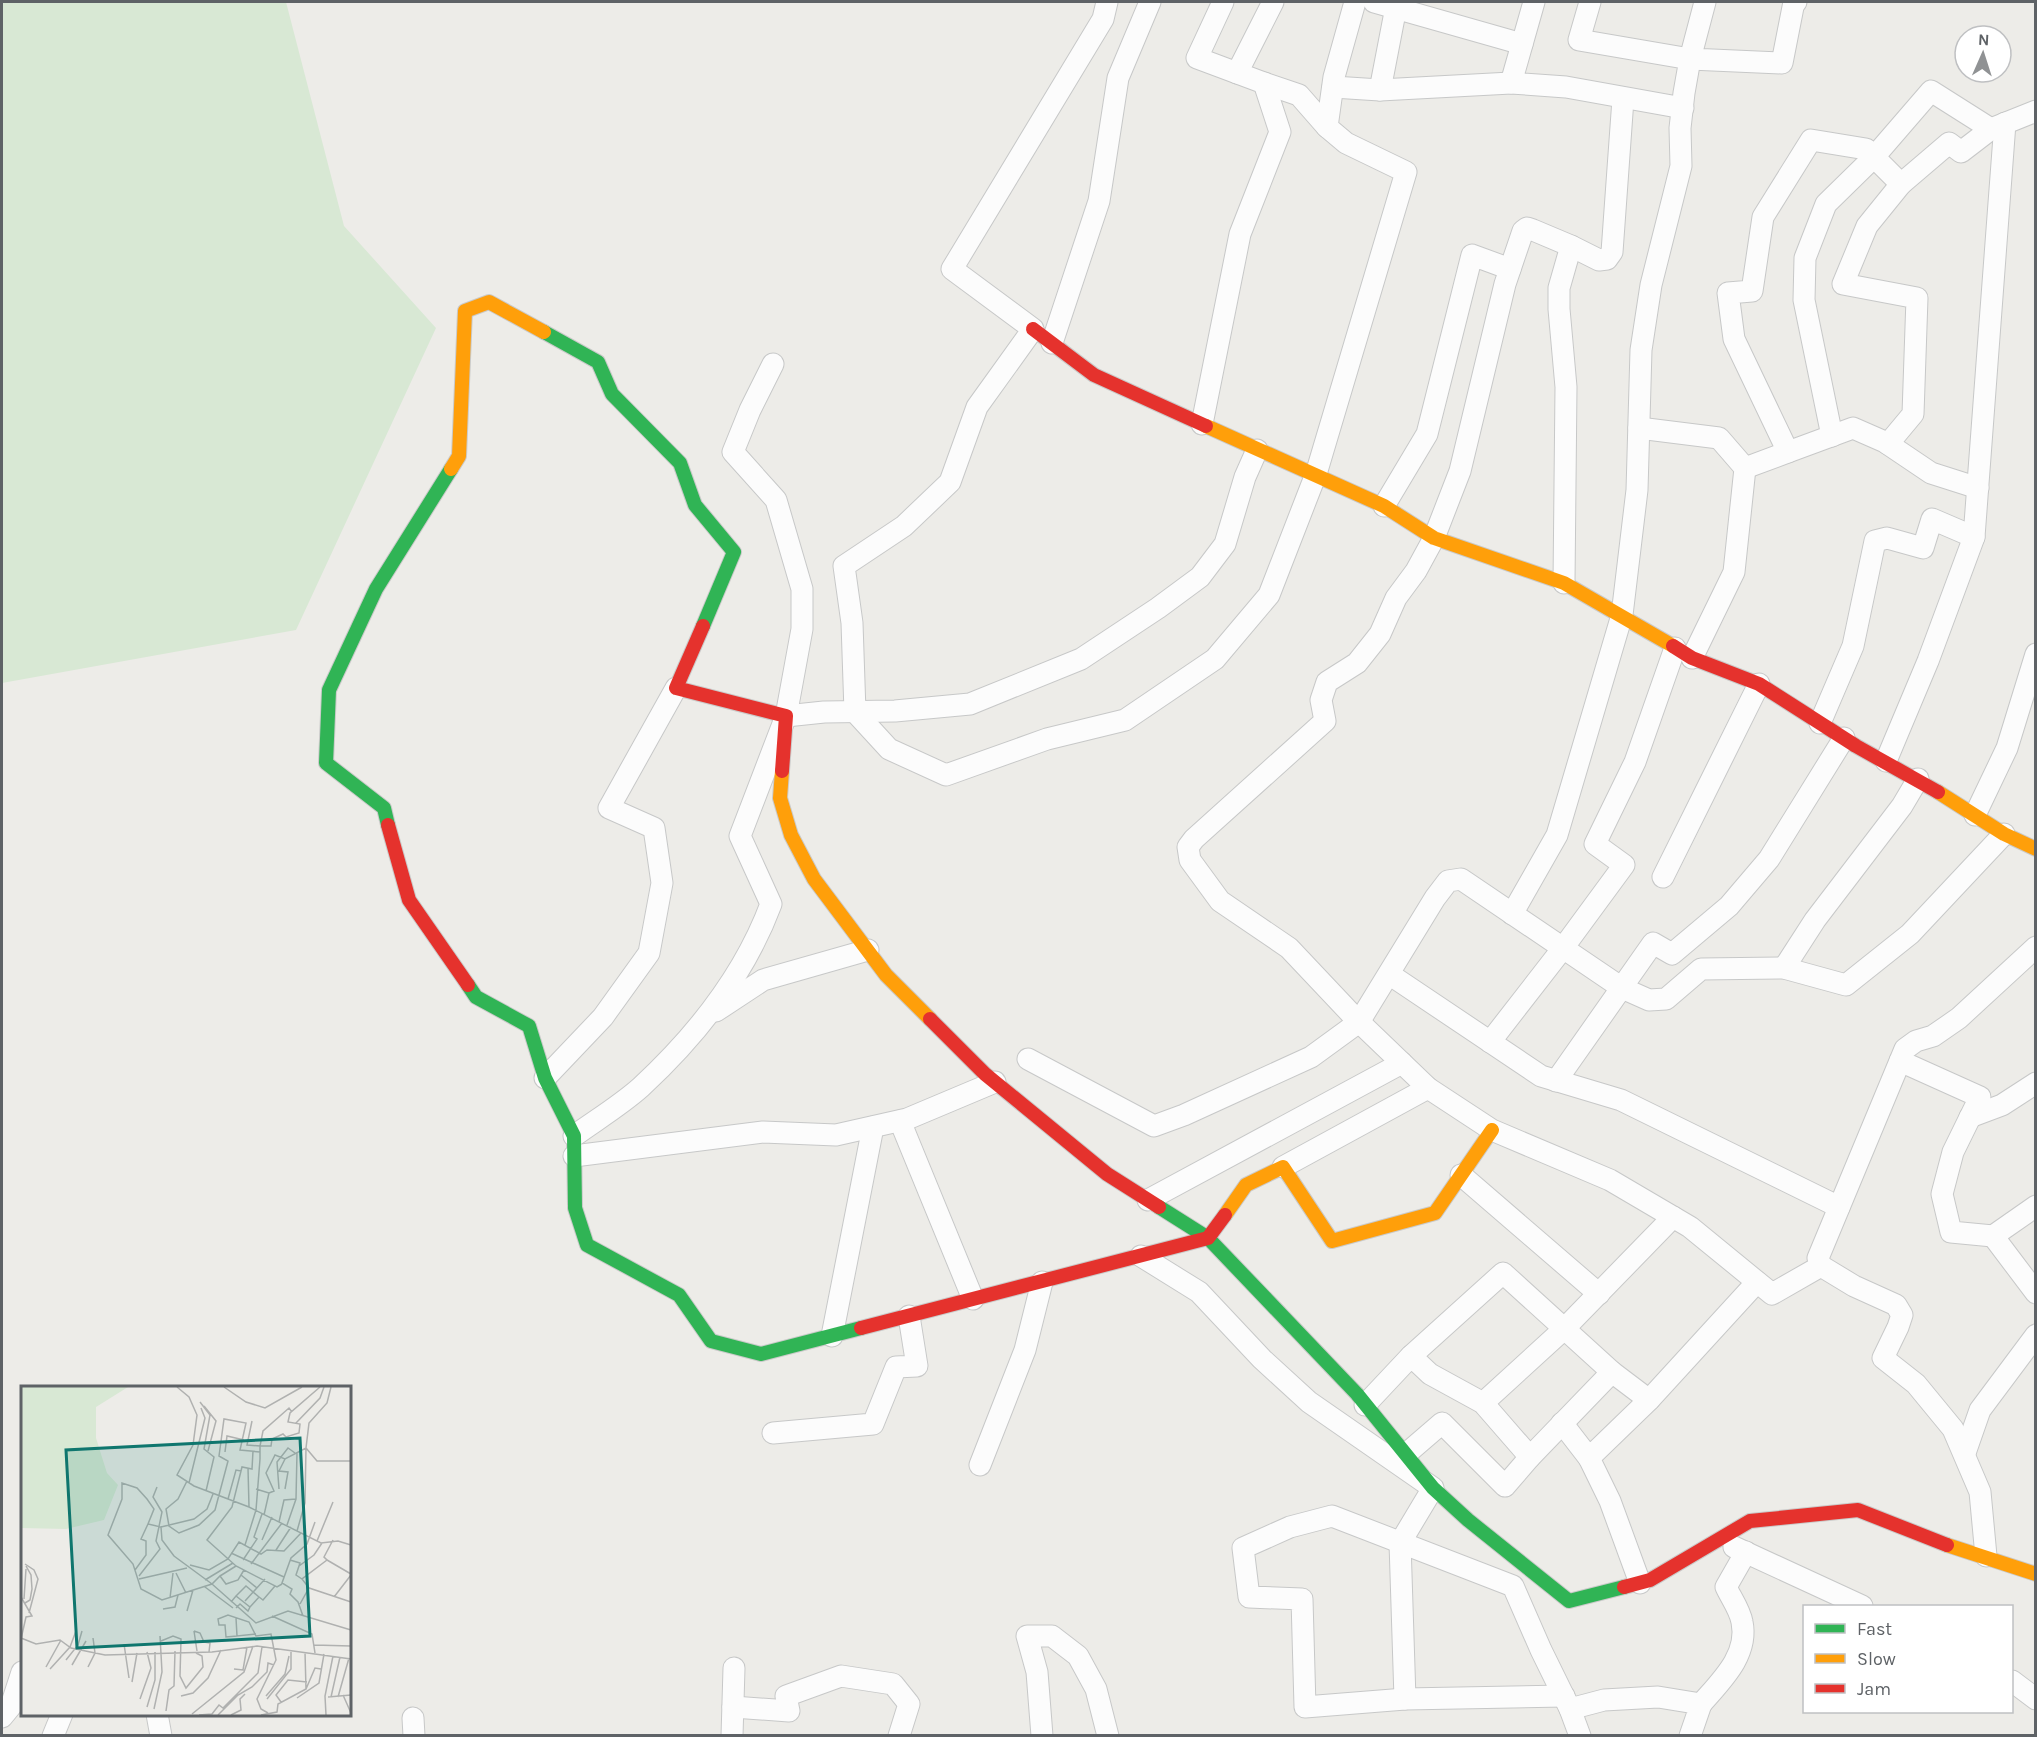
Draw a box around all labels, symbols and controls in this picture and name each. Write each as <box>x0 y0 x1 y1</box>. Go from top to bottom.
north arrow <box>1953 24 2013 84</box>
text: N <box>1978 30 1990 49</box>
inset map <box>21 1386 351 1716</box>
legend <box>1803 1605 2013 1713</box>
text: Fast <box>1857 1618 1892 1640</box>
text: Slow <box>1857 1648 1896 1670</box>
text: Jam <box>1857 1678 1891 1700</box>

